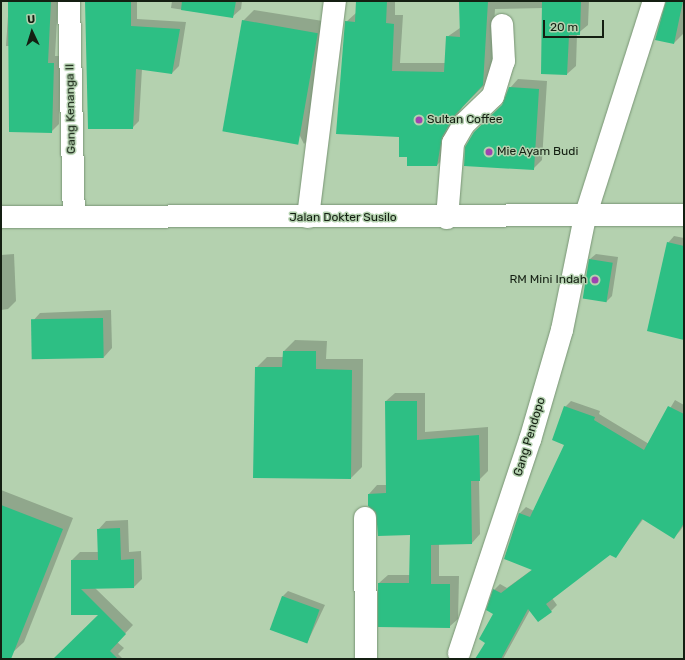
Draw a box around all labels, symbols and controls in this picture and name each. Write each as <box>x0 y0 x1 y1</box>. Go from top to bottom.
north arrow <box>12 12 52 52</box>
scale bar <box>545 12 606 38</box>
text: U <box>27 13 36 26</box>
text: 20 m <box>550 20 578 34</box>
street label: Gang Kenanga II <box>63 64 79 154</box>
place label: Sultan Coffee <box>427 113 503 127</box>
marker: Sultan Coffee <box>414 115 424 125</box>
place label: Mie Ayam Budi <box>497 145 579 159</box>
marker: Mie Ayam Budi <box>484 147 494 157</box>
street label: Jalan Dokter Susilo <box>289 211 397 225</box>
place label: RM Mini Indah <box>510 273 587 287</box>
marker: RM Mini Indah <box>590 275 600 285</box>
street label: Gang Pendopo <box>511 396 549 478</box>

